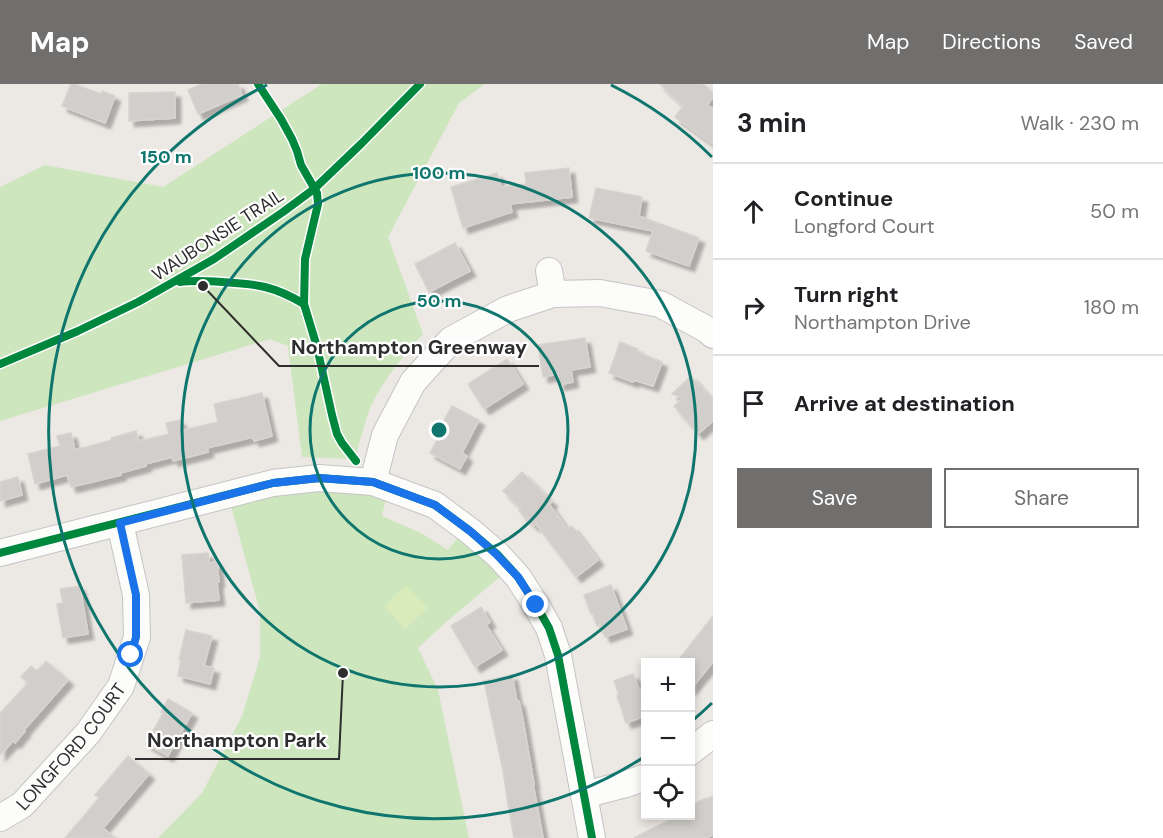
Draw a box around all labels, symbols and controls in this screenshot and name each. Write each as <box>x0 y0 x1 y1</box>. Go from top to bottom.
text: Map <box>30 24 90 61</box>
text: Map <box>867 28 909 56</box>
text: Directions <box>942 28 1041 56</box>
text: Saved <box>1074 28 1133 56</box>
text: 3 min <box>737 106 806 140</box>
text: Walk · 230 m <box>1020 110 1139 136</box>
text: 150 m <box>140 145 192 169</box>
text: 100 m <box>412 161 466 185</box>
street label: WAUBONSIE TRAIL <box>147 183 289 287</box>
text: Continue <box>794 184 893 213</box>
icon: ahead <box>737 195 770 228</box>
text: 50 m <box>1090 198 1139 224</box>
text: Longford Court <box>794 213 935 239</box>
text: Turn right <box>794 280 899 309</box>
text: 50 m <box>416 289 462 313</box>
icon: right <box>737 291 770 324</box>
text: 180 m <box>1084 294 1139 320</box>
text: Northampton Drive <box>794 309 971 335</box>
callout: Northampton Greenway <box>279 328 539 366</box>
text: Northampton Greenway <box>291 334 527 360</box>
icon: arrive <box>737 387 770 420</box>
text: Arrive at destination <box>794 389 1015 418</box>
centre of rings <box>429 420 449 440</box>
button: Save <box>737 468 932 528</box>
button: Share <box>944 468 1139 528</box>
route end <box>522 591 548 617</box>
route start <box>117 641 143 667</box>
map controls <box>641 658 695 820</box>
button: + <box>641 658 695 712</box>
street label: LONGFORD COURT <box>11 678 131 815</box>
button: − <box>641 712 695 766</box>
callout: Northampton Park <box>135 721 339 759</box>
text: Northampton Park <box>147 727 327 753</box>
button: locate <box>641 766 695 820</box>

